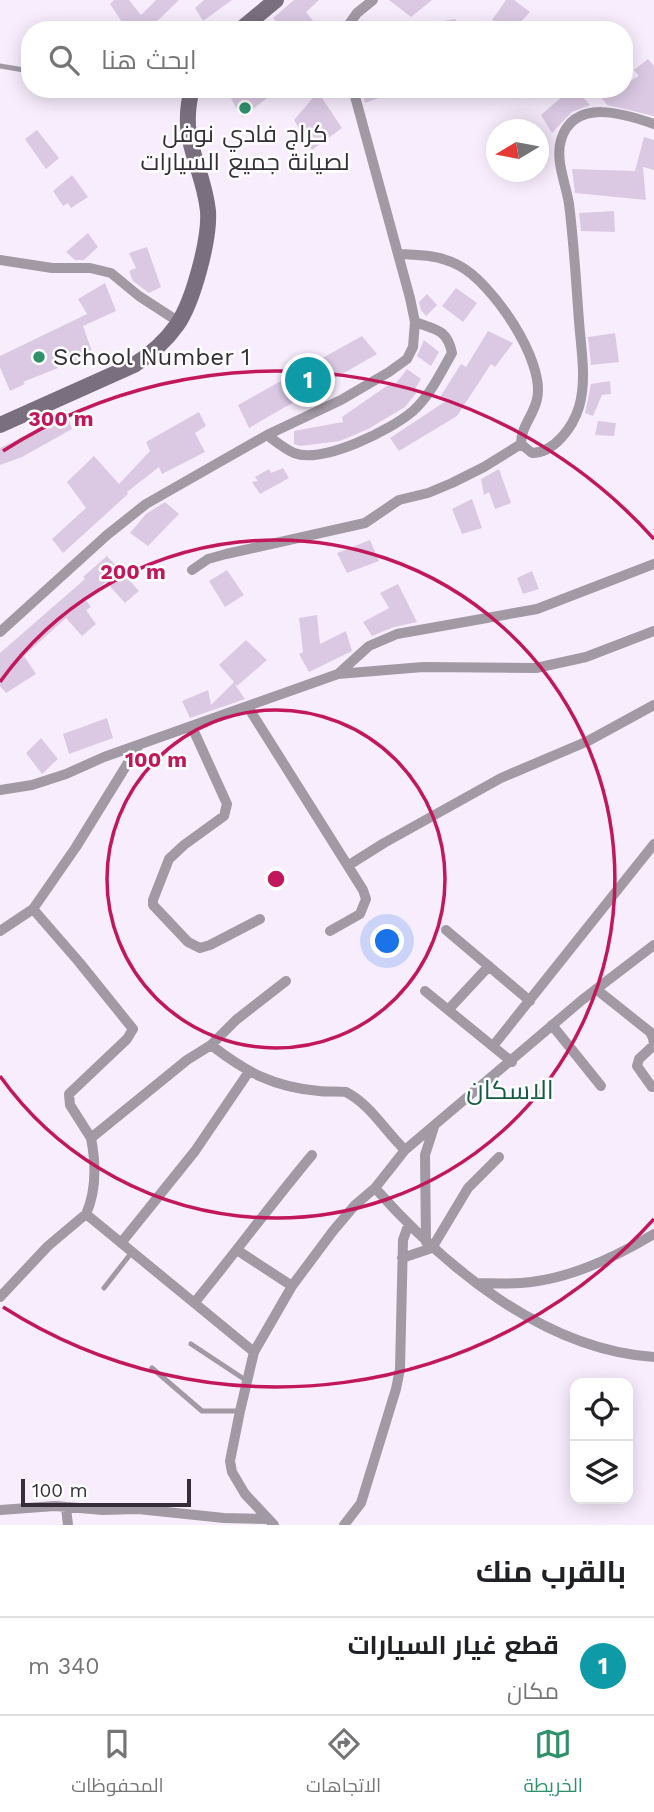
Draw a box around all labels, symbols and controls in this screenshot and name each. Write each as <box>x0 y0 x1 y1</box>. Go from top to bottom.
search box <box>21 21 633 98</box>
icon: search <box>45 41 83 79</box>
text: ابحث هنا <box>101 45 197 75</box>
marker: كراج فادي نوفل لصيانة جميع السيارات <box>237 100 253 116</box>
north arrow <box>486 119 549 182</box>
place label: كراج فادي نوفل لصيانة جميع السيارات <box>140 120 350 178</box>
place label: School Number 1 <box>53 343 250 371</box>
marker: School Number 1 <box>31 349 47 365</box>
pin: 1 <box>285 354 331 406</box>
text: 300 m <box>28 406 94 431</box>
text: 200 m <box>100 559 166 584</box>
text: 100 m <box>125 747 187 772</box>
centre of rings <box>264 867 288 891</box>
your location <box>370 924 404 958</box>
district label: الاسكان <box>466 1075 554 1105</box>
map controls <box>570 1378 633 1504</box>
button: locate <box>570 1378 633 1441</box>
button: layers <box>570 1441 633 1504</box>
scale bar <box>21 1476 191 1508</box>
text: 100 m <box>32 1479 88 1502</box>
text: بالقرب منك <box>476 1554 626 1589</box>
text: قطع غيار السيارات <box>348 1630 559 1660</box>
text: 340 m <box>28 1653 100 1680</box>
text: 1 <box>598 1653 608 1680</box>
text: مكان <box>507 1678 559 1705</box>
tab: المحفوظات <box>71 1725 164 1803</box>
tab: الاتجاهات <box>306 1725 381 1803</box>
tab: الخريطة <box>524 1725 583 1803</box>

